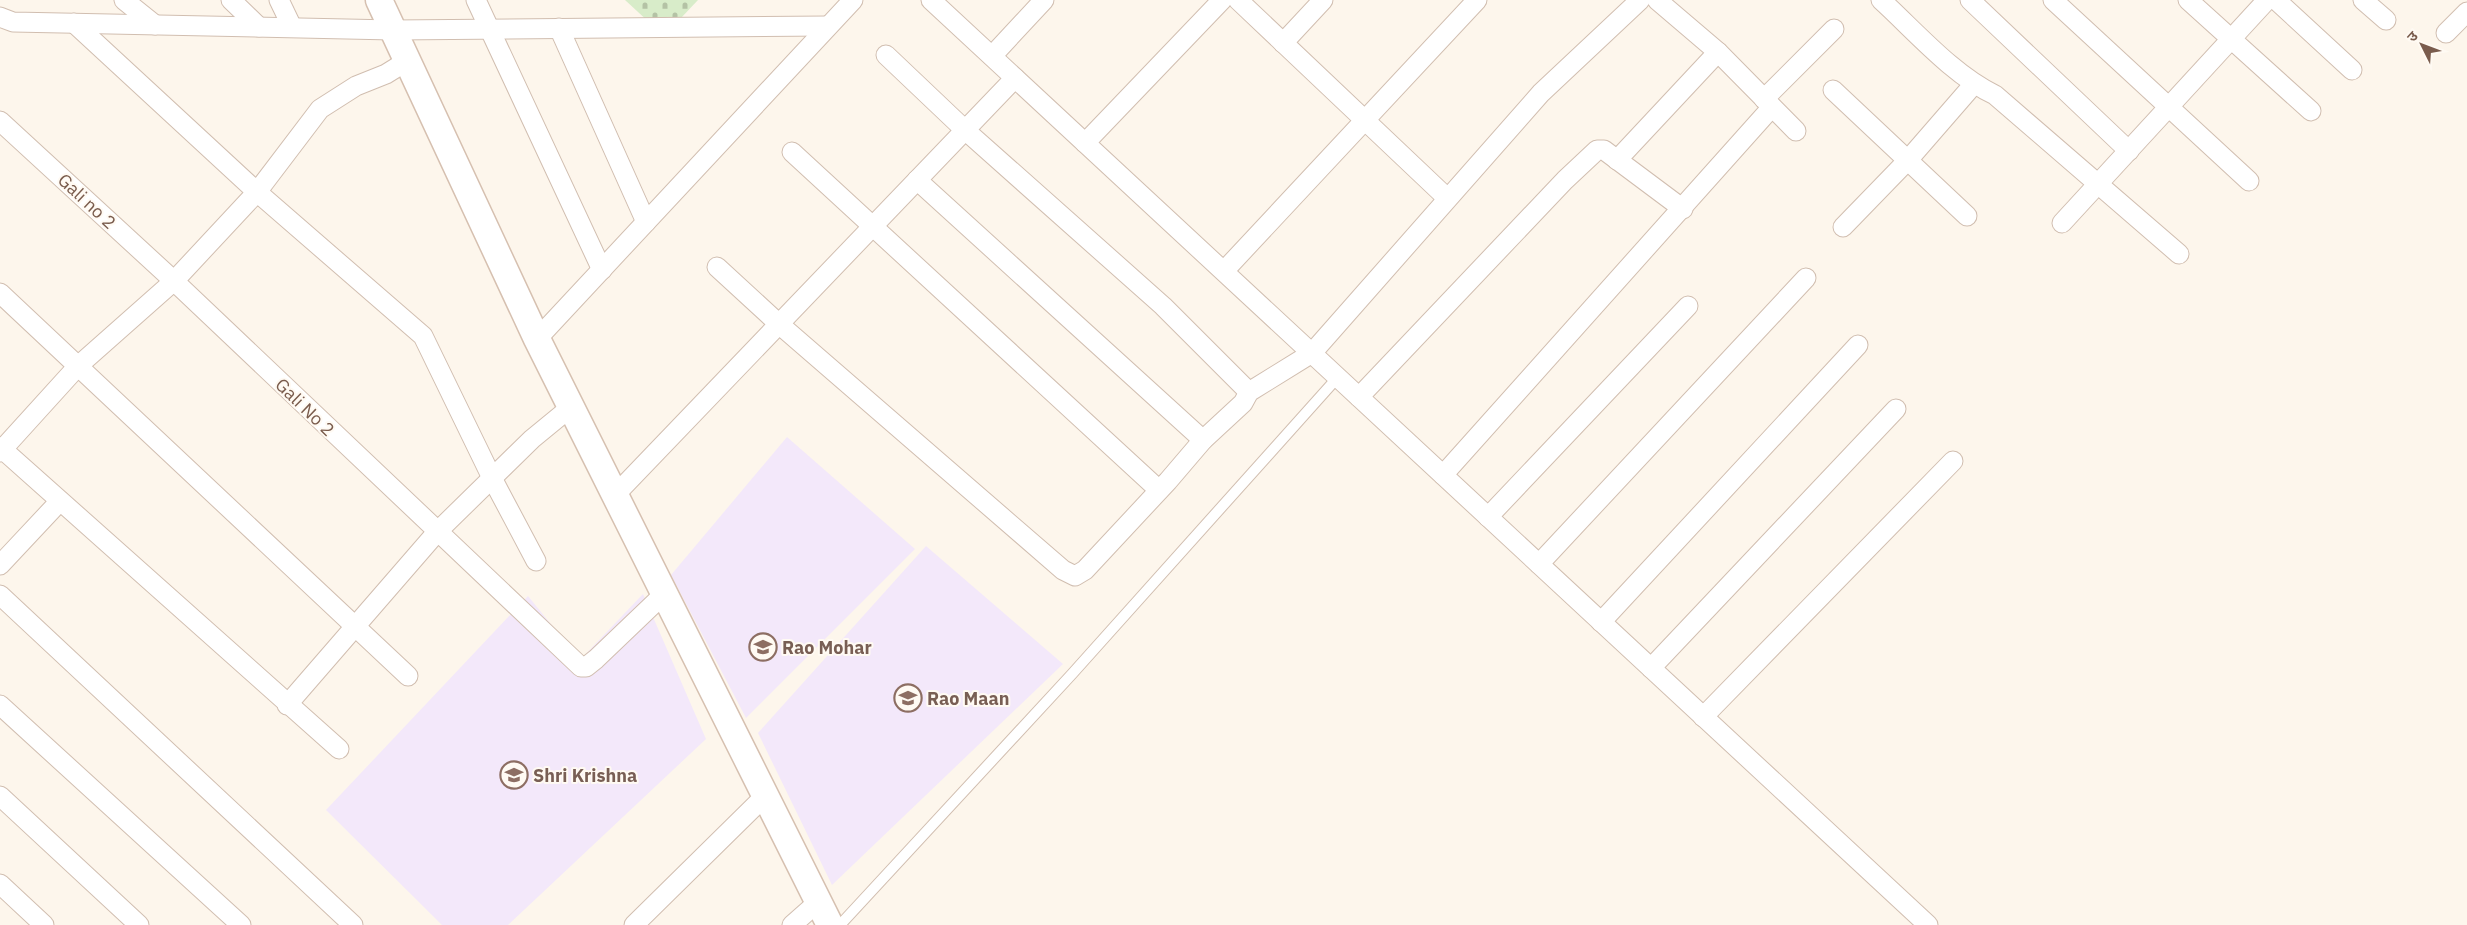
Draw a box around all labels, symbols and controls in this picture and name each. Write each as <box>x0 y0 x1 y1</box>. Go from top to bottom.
north arrow <box>2397 20 2447 70</box>
text: उ <box>2403 27 2422 45</box>
street label: Gali no 2 <box>53 168 121 234</box>
street label: Gali No 2 <box>271 373 339 441</box>
school or university icon: Rao Mohar <box>748 632 778 662</box>
place label: Rao Mohar <box>782 636 872 659</box>
school or university icon: Rao Maan <box>893 683 923 713</box>
place label: Rao Maan <box>927 687 1010 710</box>
school or university icon: Shri Krishna <box>499 760 529 790</box>
place label: Shri Krishna <box>533 764 637 787</box>

